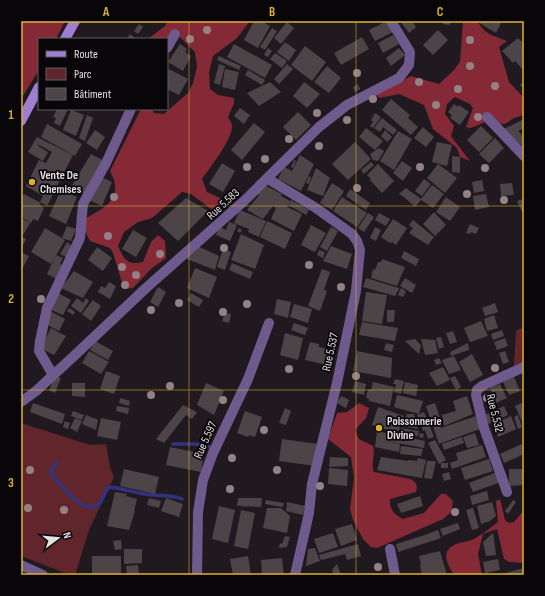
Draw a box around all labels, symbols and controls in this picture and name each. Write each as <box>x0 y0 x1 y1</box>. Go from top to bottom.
text: A <box>102 4 110 20</box>
text: B <box>269 4 275 20</box>
text: C <box>437 4 444 20</box>
legend <box>38 38 168 110</box>
text: Route <box>74 47 98 62</box>
text: Parc <box>74 67 92 82</box>
text: Bâtiment <box>74 87 112 102</box>
text: 1 <box>8 107 14 123</box>
place label: Vente De Chemises <box>40 168 82 197</box>
marker: Vente De Chemises <box>27 177 37 187</box>
street label: Rue 5.583 <box>204 185 243 223</box>
text: 2 <box>8 291 14 307</box>
street label: Rue 5.537 <box>319 331 342 373</box>
street label: Rue 5.532 <box>483 392 507 434</box>
place label: Poissonnerie Divine <box>387 414 442 443</box>
street label: Rue 5.597 <box>191 419 220 461</box>
marker: Poissonnerie Divine <box>374 423 384 433</box>
text: 3 <box>8 475 14 491</box>
north arrow <box>38 518 78 558</box>
text: N <box>60 531 74 540</box>

